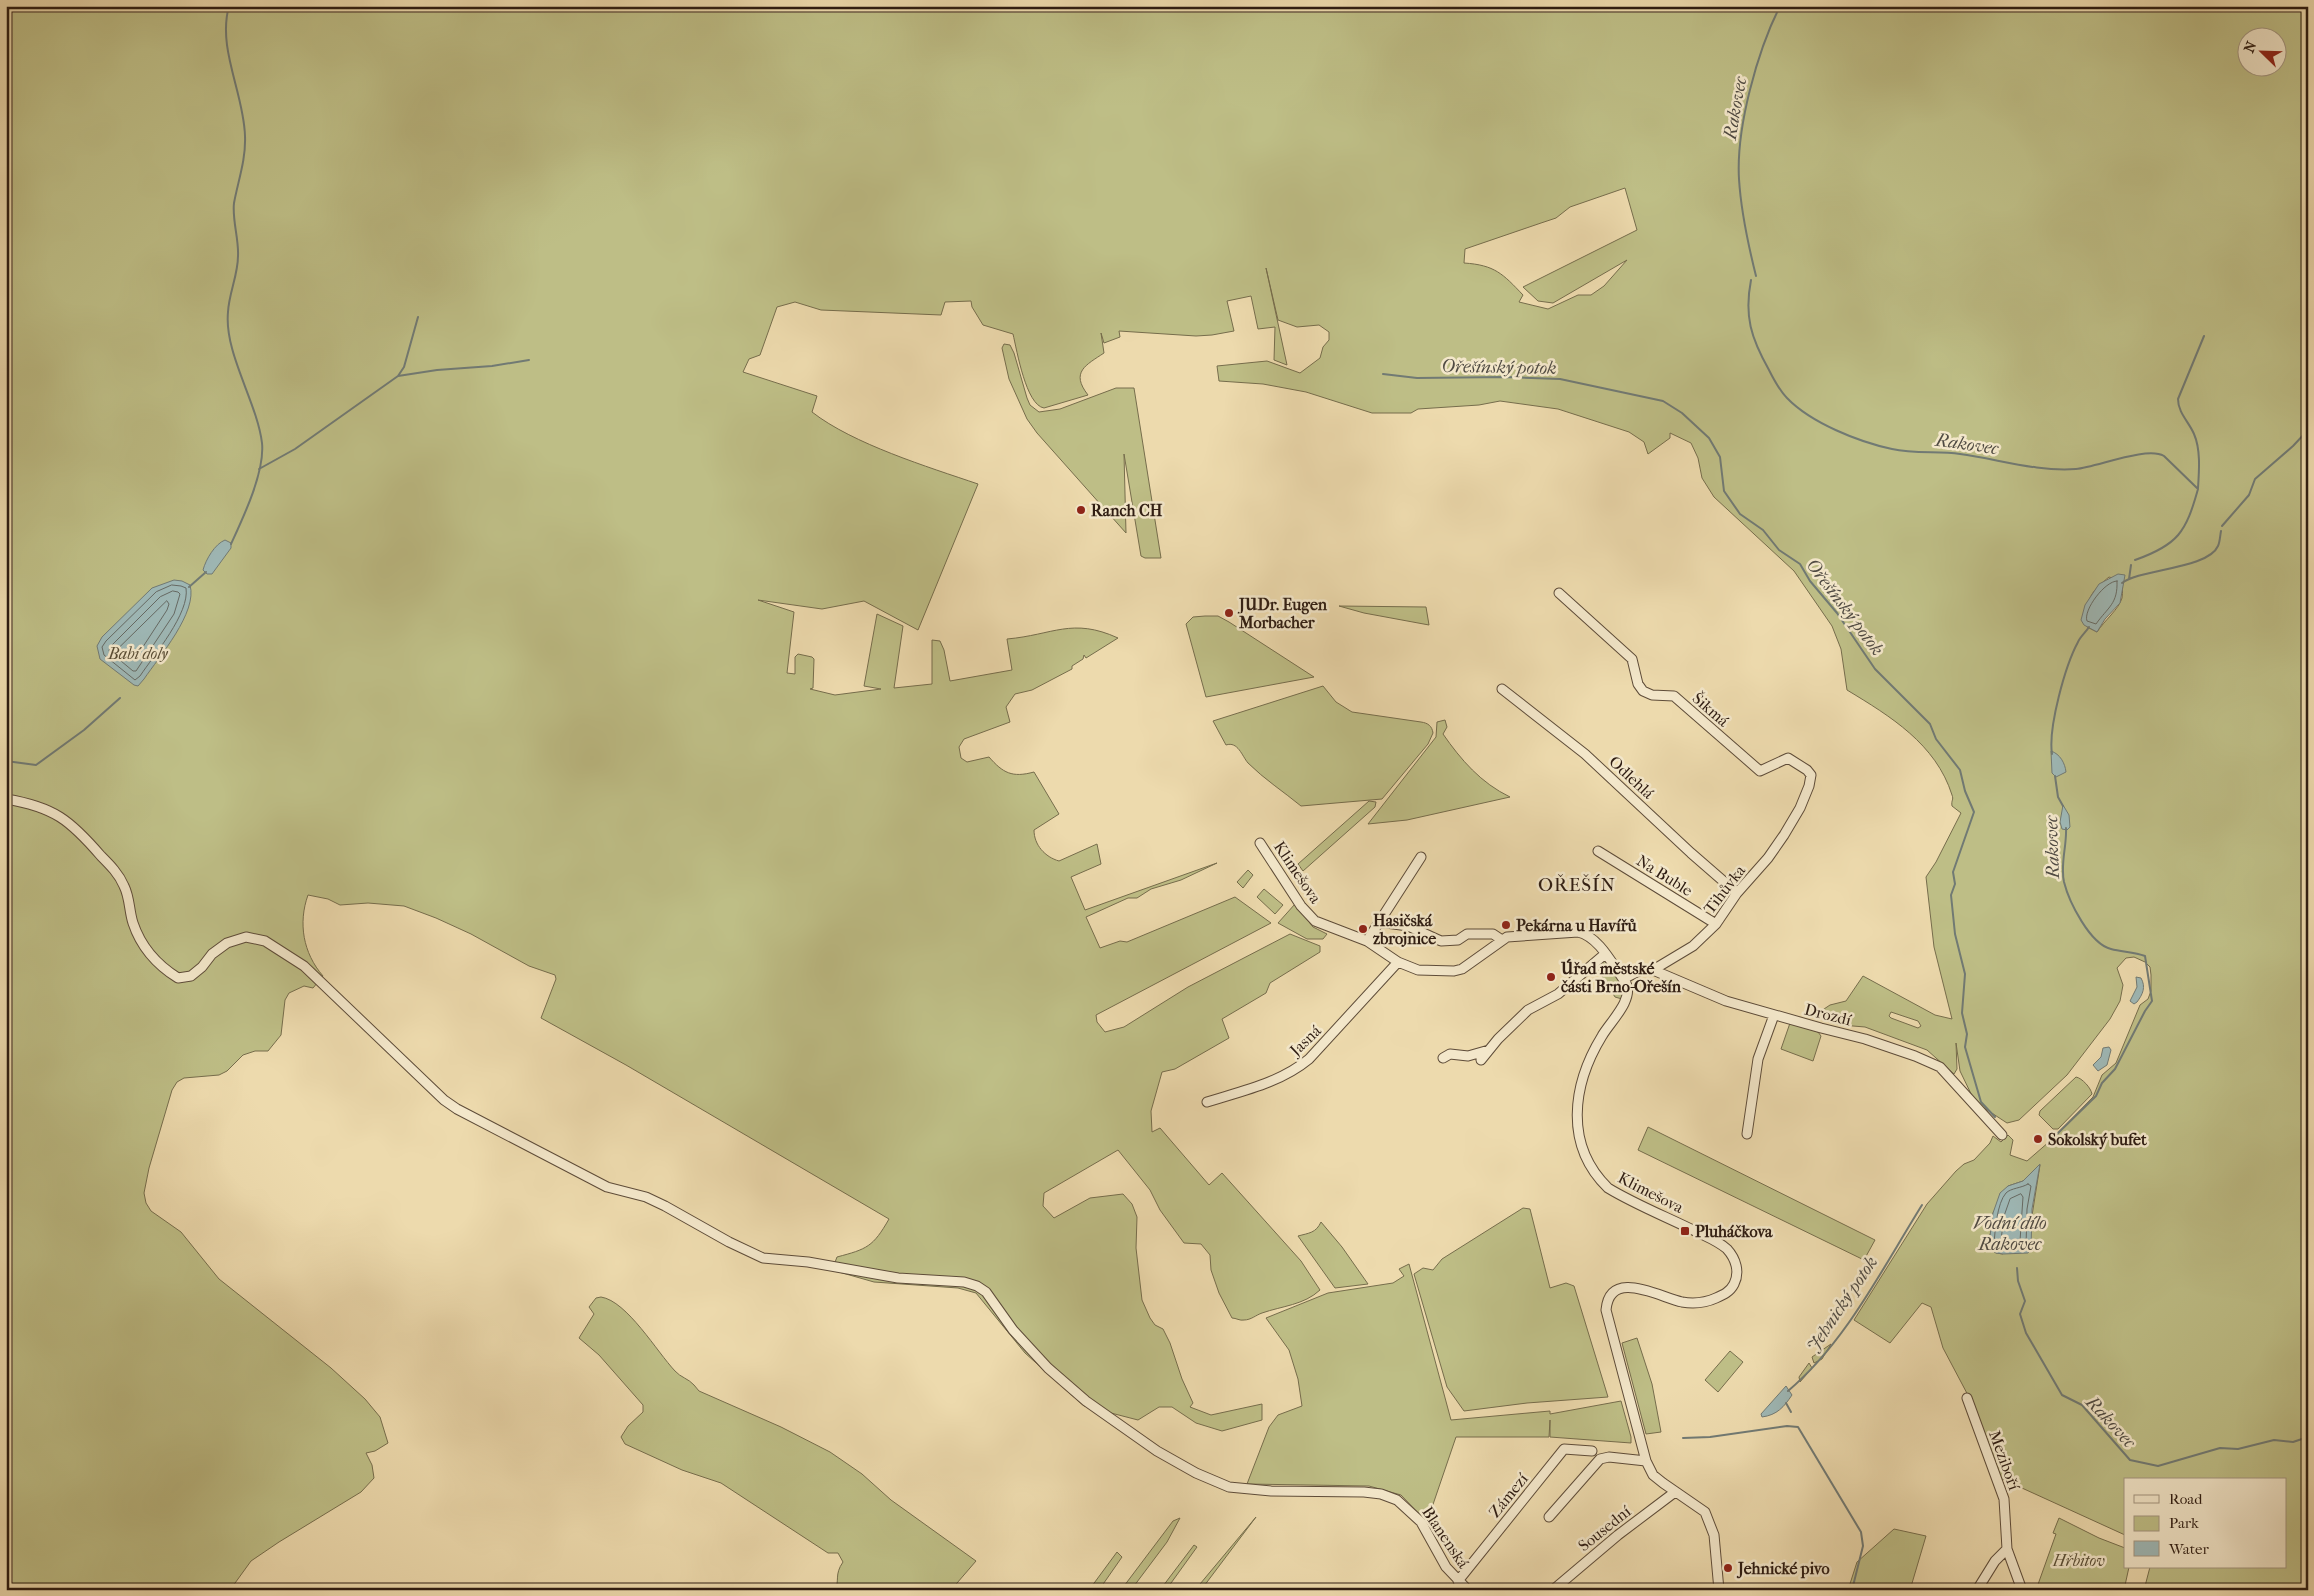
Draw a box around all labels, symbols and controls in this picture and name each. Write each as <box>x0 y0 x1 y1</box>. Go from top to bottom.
north arrow <box>2236 28 2286 78</box>
text: N <box>2241 39 2261 55</box>
water label: Rakovec <box>1719 74 1752 142</box>
water label: Ořešínský potok <box>1441 356 1557 379</box>
water label: Rakovec <box>1933 430 2001 459</box>
place label: Ranch CH <box>1091 501 1163 520</box>
marker: Ranch CH <box>1075 504 1087 516</box>
water label: Ořešínský potok <box>1802 555 1888 660</box>
place label: JUDr. Eugen Morbacher <box>1237 595 1328 632</box>
marker: JUDr. Eugen Morbacher <box>1223 607 1235 619</box>
park label: Babí doly <box>107 644 168 663</box>
street label: Šikmá <box>1689 688 1734 731</box>
street label: Odlehlá <box>1605 752 1658 803</box>
water label: Rakovec <box>2041 814 2064 880</box>
street label: Klimešova <box>1270 838 1326 907</box>
street label: Na Buble <box>1633 851 1696 900</box>
street label: Tihůvka <box>1700 861 1750 917</box>
district label: OŘEŠÍN <box>1538 873 1616 896</box>
place label: Hasičská zbrojnice <box>1372 911 1436 948</box>
place label: Pekárna u Havířů <box>1516 916 1638 935</box>
marker: Pekárna u Havířů <box>1500 919 1512 931</box>
marker: Hasičská zbrojnice <box>1357 923 1369 935</box>
place label: Úřad městské části Brno-Ořešín <box>1560 958 1682 996</box>
marker: Úřad městské části Brno-Ořešín <box>1545 971 1557 983</box>
street label: Drozdí <box>1803 1000 1853 1030</box>
street label: Jasná <box>1284 1021 1325 1061</box>
place label: Sokolský bufet <box>2048 1130 2147 1150</box>
marker: Sokolský bufet <box>2032 1133 2044 1145</box>
street label: Klimešova <box>1615 1168 1687 1217</box>
water label: Vodní dílo Rakovec <box>1973 1213 2047 1255</box>
place label: Pluháčkova <box>1695 1222 1773 1241</box>
marker: Pluháčkova <box>1679 1225 1691 1237</box>
water label: Jehnický potok <box>1803 1252 1882 1356</box>
water label: Rakovec <box>2081 1391 2141 1454</box>
street label: Meziboří <box>1985 1428 2024 1493</box>
street label: Zámezí <box>1485 1469 1532 1521</box>
legend <box>2124 1478 2286 1568</box>
text: Road <box>2169 1490 2203 1508</box>
street label: Sousední <box>1574 1501 1635 1555</box>
street label: Blanenská <box>1418 1503 1473 1572</box>
text: Park <box>2169 1514 2199 1532</box>
text: Water <box>2168 1540 2209 1558</box>
park label: Hřbitov <box>2052 1551 2105 1570</box>
place label: Jehnické pivo <box>1736 1559 1830 1579</box>
marker: Jehnické pivo <box>1722 1562 1734 1574</box>

